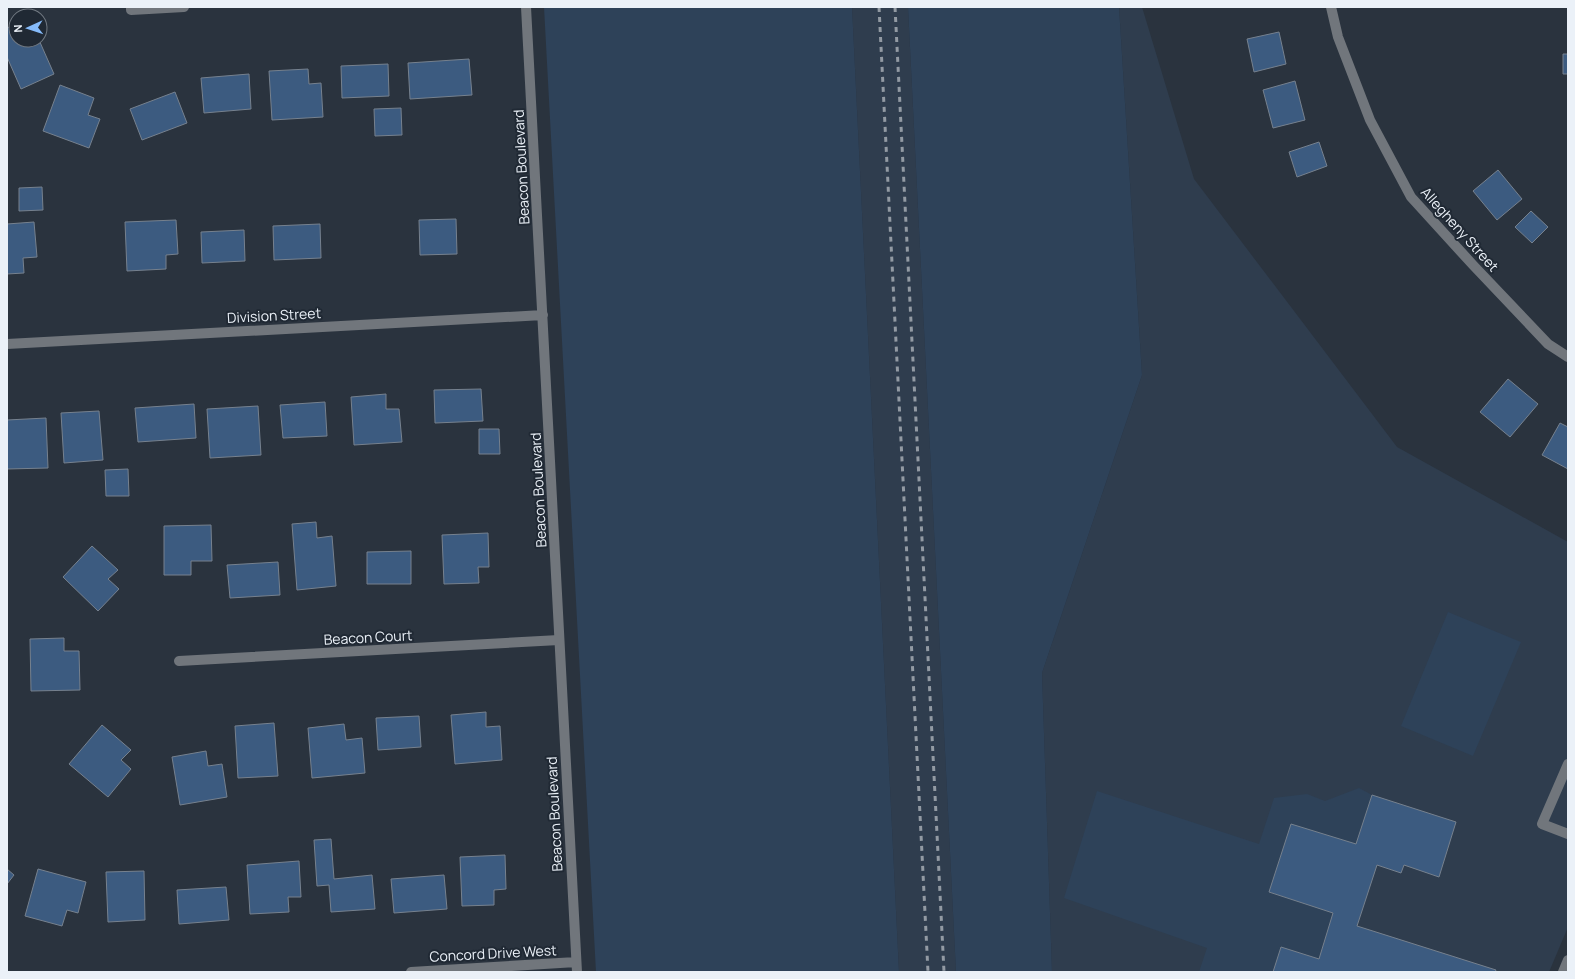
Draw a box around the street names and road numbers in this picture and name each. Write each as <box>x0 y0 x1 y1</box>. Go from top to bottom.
street label: Beacon Boulevard <box>508 109 534 225</box>
street label: Allegheny Street <box>1417 183 1503 276</box>
street label: Division Street <box>226 303 322 327</box>
street label: Beacon Boulevard <box>525 432 551 548</box>
street label: Beacon Court <box>323 625 413 649</box>
street label: Beacon Boulevard <box>541 756 567 872</box>
street label: Concord Drive West <box>429 940 557 966</box>

